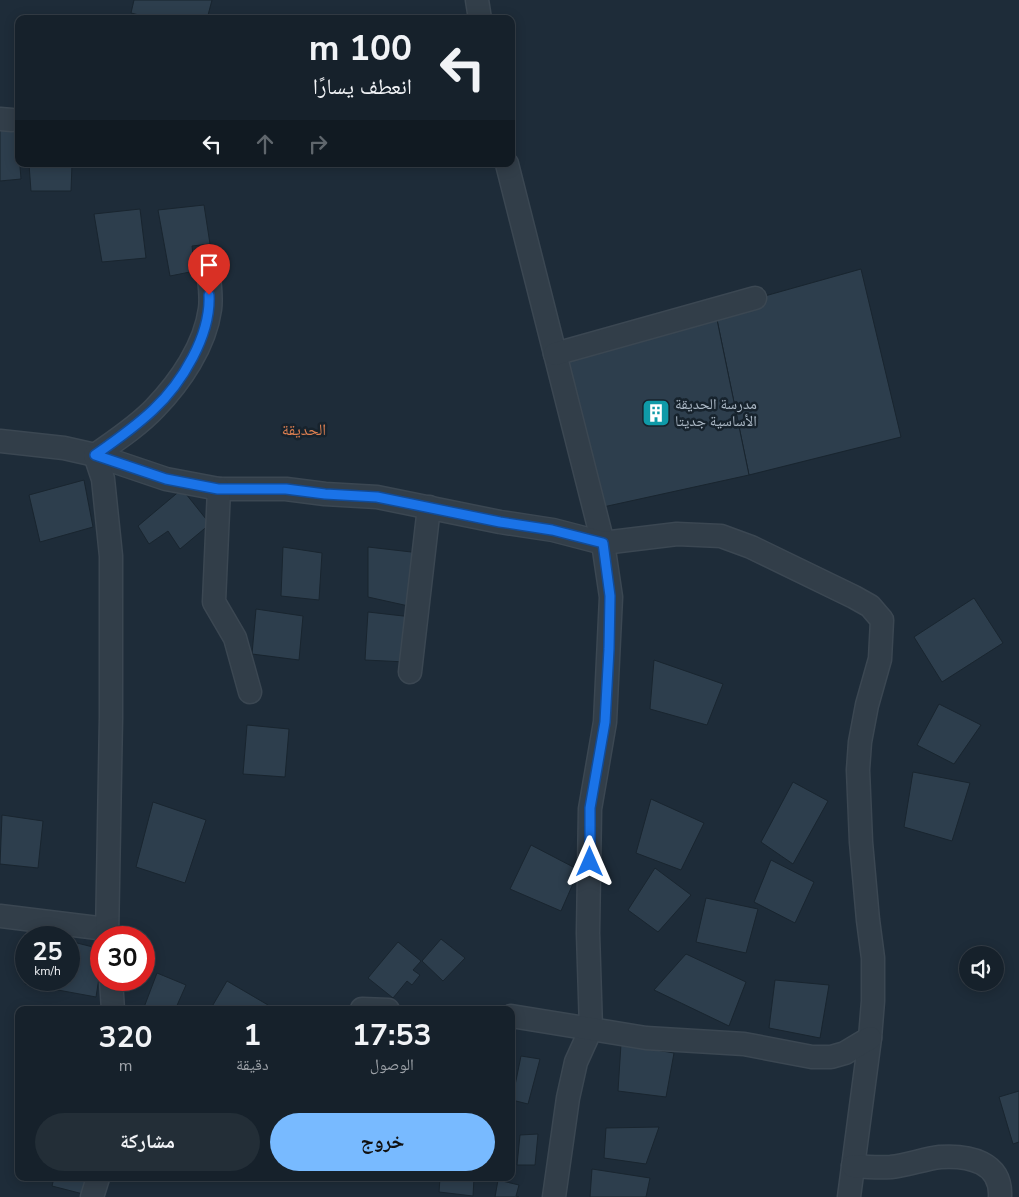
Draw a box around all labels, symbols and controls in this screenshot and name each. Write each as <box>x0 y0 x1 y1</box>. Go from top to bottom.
text: 100 m <box>309 25 412 72</box>
icon: left <box>430 35 495 100</box>
text: انعطف يسارًا <box>313 72 412 102</box>
icon: left <box>198 130 226 158</box>
icon: ahead <box>251 130 279 158</box>
icon: right <box>304 130 332 158</box>
pin <box>188 244 230 295</box>
icon: arrive <box>195 251 223 279</box>
place label: مدرسة الحديقة الأساسية جديتا <box>675 394 757 431</box>
building icon: مدرسة الحديقة الأساسية جديتا <box>641 398 671 428</box>
district label: الحديقة <box>282 419 326 441</box>
position arrow <box>563 835 615 887</box>
speed limit sign: 30 <box>90 926 155 991</box>
text: 25 <box>32 935 63 969</box>
map controls <box>959 946 1004 991</box>
button: sound <box>959 946 1004 991</box>
text: km/h <box>34 963 61 979</box>
text: 1 <box>243 1015 261 1056</box>
text: 17:53 <box>352 1015 432 1056</box>
text: 320 <box>99 1017 153 1058</box>
text: دقيقة <box>236 1054 269 1076</box>
text: الوصول <box>370 1054 414 1076</box>
text: m <box>119 1055 132 1077</box>
button: مشاركة <box>35 1113 260 1171</box>
button: خروج <box>270 1113 495 1171</box>

